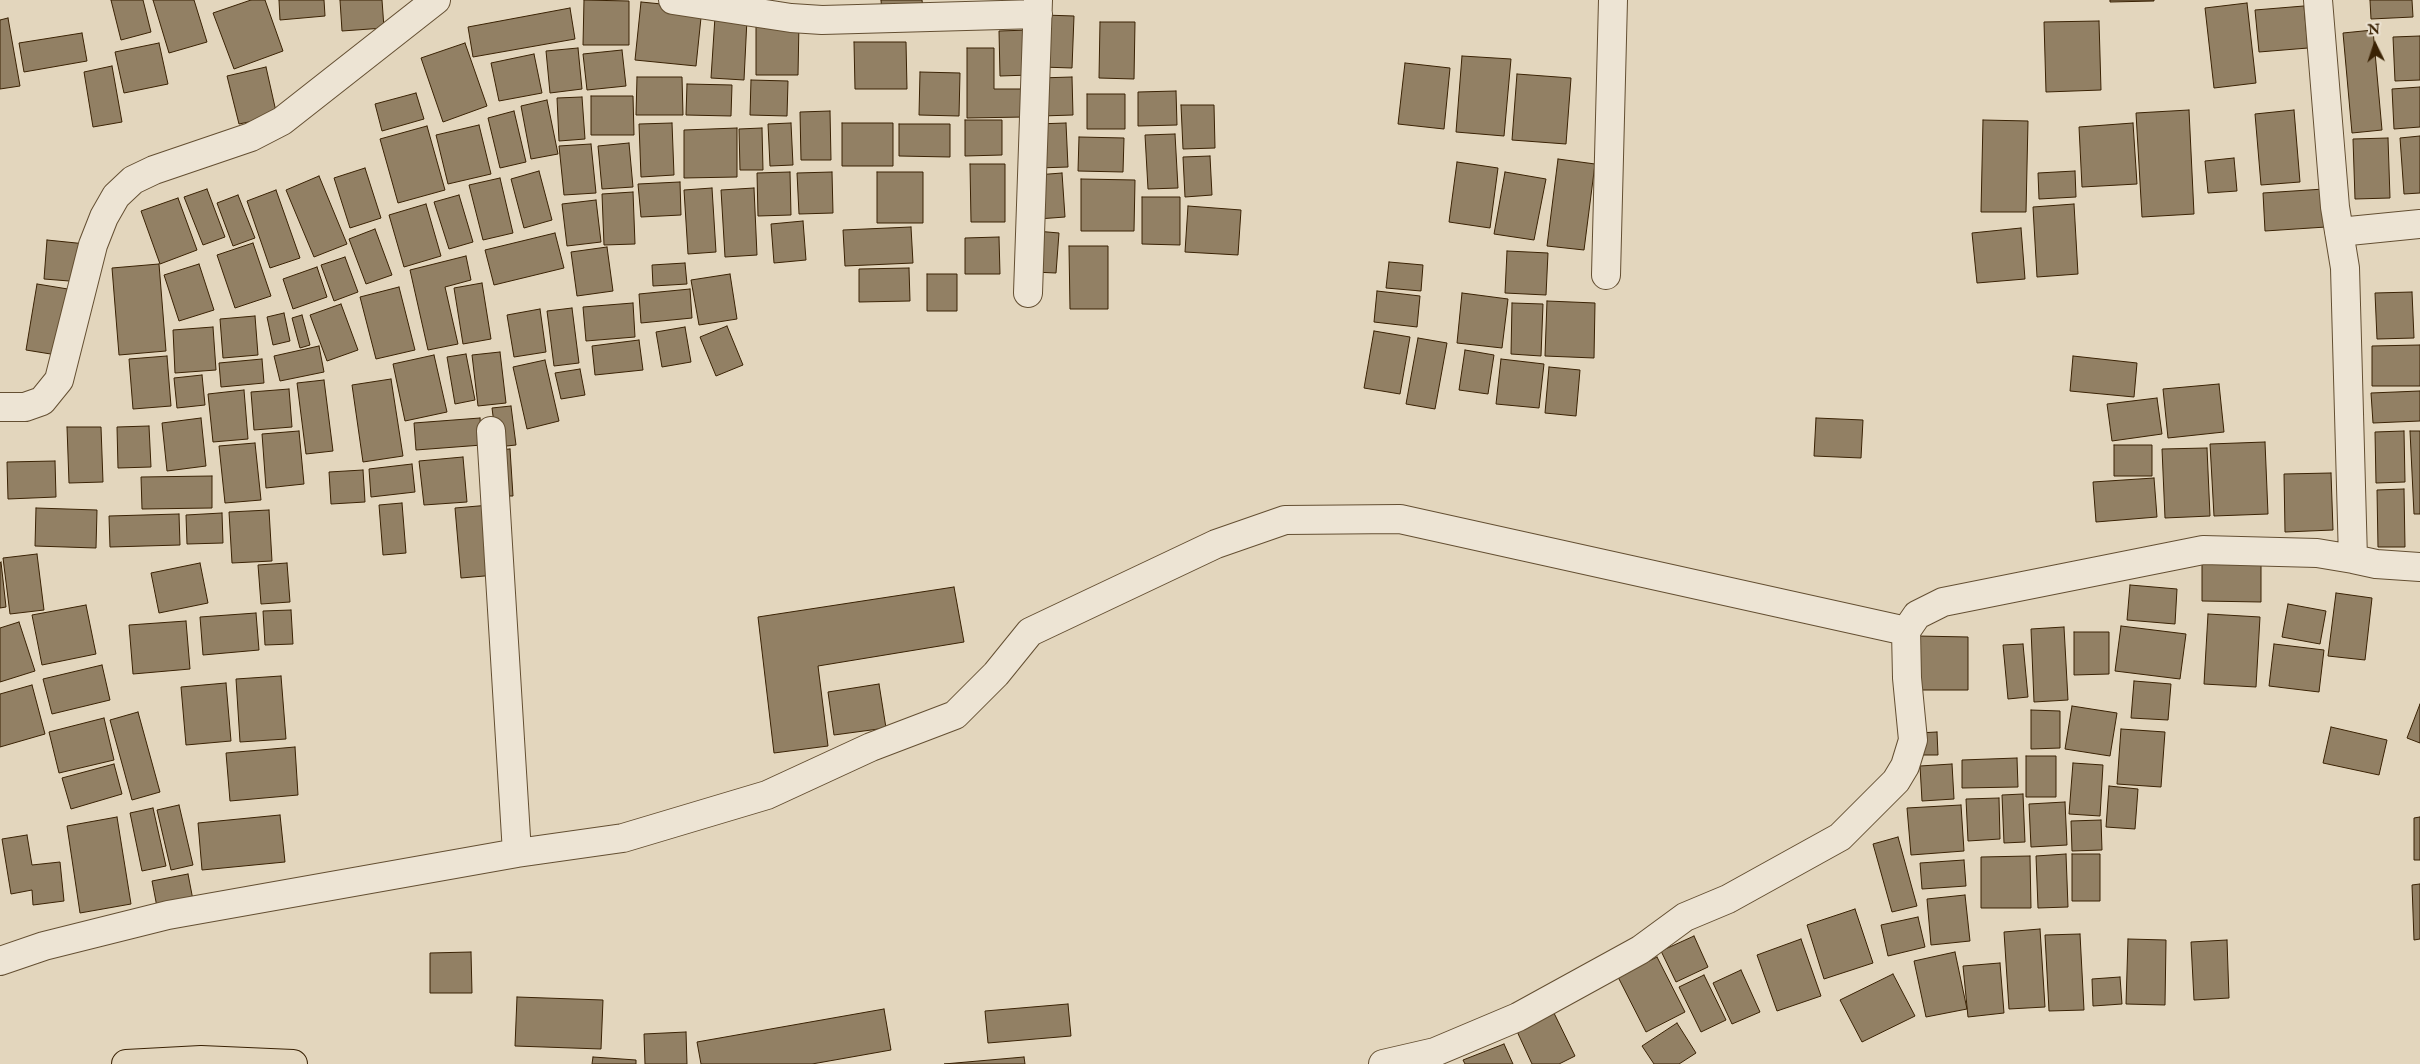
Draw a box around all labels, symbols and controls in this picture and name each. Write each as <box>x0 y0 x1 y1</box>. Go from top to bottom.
north arrow <box>2350 20 2400 70</box>
text: N <box>2367 21 2381 39</box>

